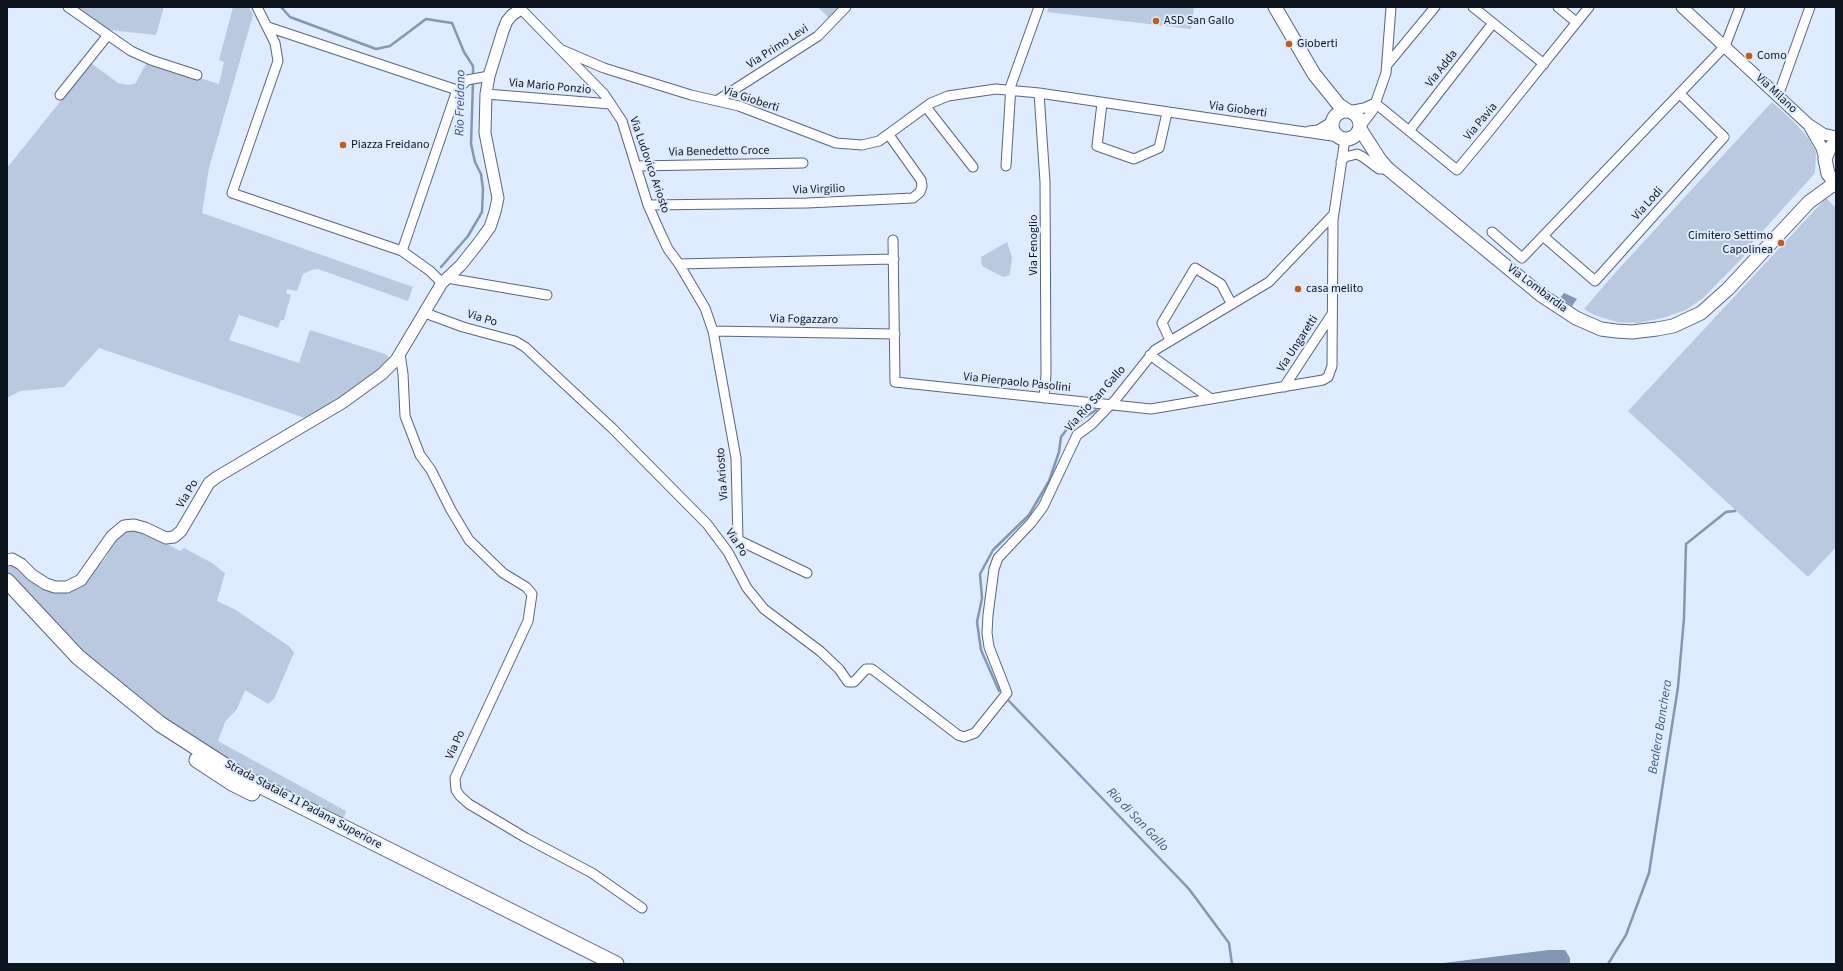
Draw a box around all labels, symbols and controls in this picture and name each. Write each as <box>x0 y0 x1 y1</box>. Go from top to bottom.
place label: ASD San Gallo <box>1164 14 1234 28</box>
marker: ASD San Gallo <box>1151 16 1161 26</box>
street label: Via Primo Levi <box>744 22 812 72</box>
place label: Gioberti <box>1297 37 1338 51</box>
marker: Gioberti <box>1284 39 1294 49</box>
street label: Via Adda <box>1423 47 1461 91</box>
place label: Como <box>1757 49 1787 63</box>
marker: Como <box>1744 51 1754 61</box>
water label: Rio Freidano <box>453 70 469 136</box>
street label: Via Milano <box>1752 71 1800 117</box>
street label: Via Mario Ponzio <box>508 76 592 98</box>
street label: Via Gioberti <box>721 84 781 116</box>
street label: Via Gioberti <box>1208 99 1268 121</box>
street label: Via Pavia <box>1461 100 1501 144</box>
street label: Via Ludovico Ariosto <box>626 115 672 215</box>
place label: Piazza Freidano <box>351 138 430 152</box>
marker: Piazza Freidano <box>338 140 348 150</box>
street label: Via Benedetto Croce <box>668 144 770 160</box>
street label: Via Virgilio <box>793 182 845 198</box>
street label: Via Lodi <box>1629 185 1667 223</box>
street label: Via Fenoglio <box>1027 215 1041 275</box>
place label: Cimitero Settimo Capolinea <box>1688 229 1773 257</box>
marker: Cimitero Settimo Capolinea <box>1776 238 1786 248</box>
street label: Via Lombardia <box>1504 262 1570 316</box>
place label: casa melito <box>1306 282 1363 296</box>
marker: casa melito <box>1293 284 1303 294</box>
street label: Via Po <box>465 308 499 330</box>
street label: Via Fogazzaro <box>770 312 838 328</box>
street label: Via Ungaretti <box>1274 313 1322 375</box>
street label: Via Rio San Gallo <box>1063 363 1129 435</box>
street label: Via Pierpaolo Pasolini <box>963 370 1071 396</box>
street label: Via Ariosto <box>714 447 732 501</box>
street label: Via Po <box>174 477 202 511</box>
street label: Via Po <box>722 526 750 560</box>
water label: Bealera Banchera <box>1646 679 1676 775</box>
street label: Via Po <box>443 728 469 762</box>
street label: Strada Statale 11 Padana Superiore <box>222 757 384 853</box>
water label: Rio di San Gallo <box>1103 785 1171 855</box>

